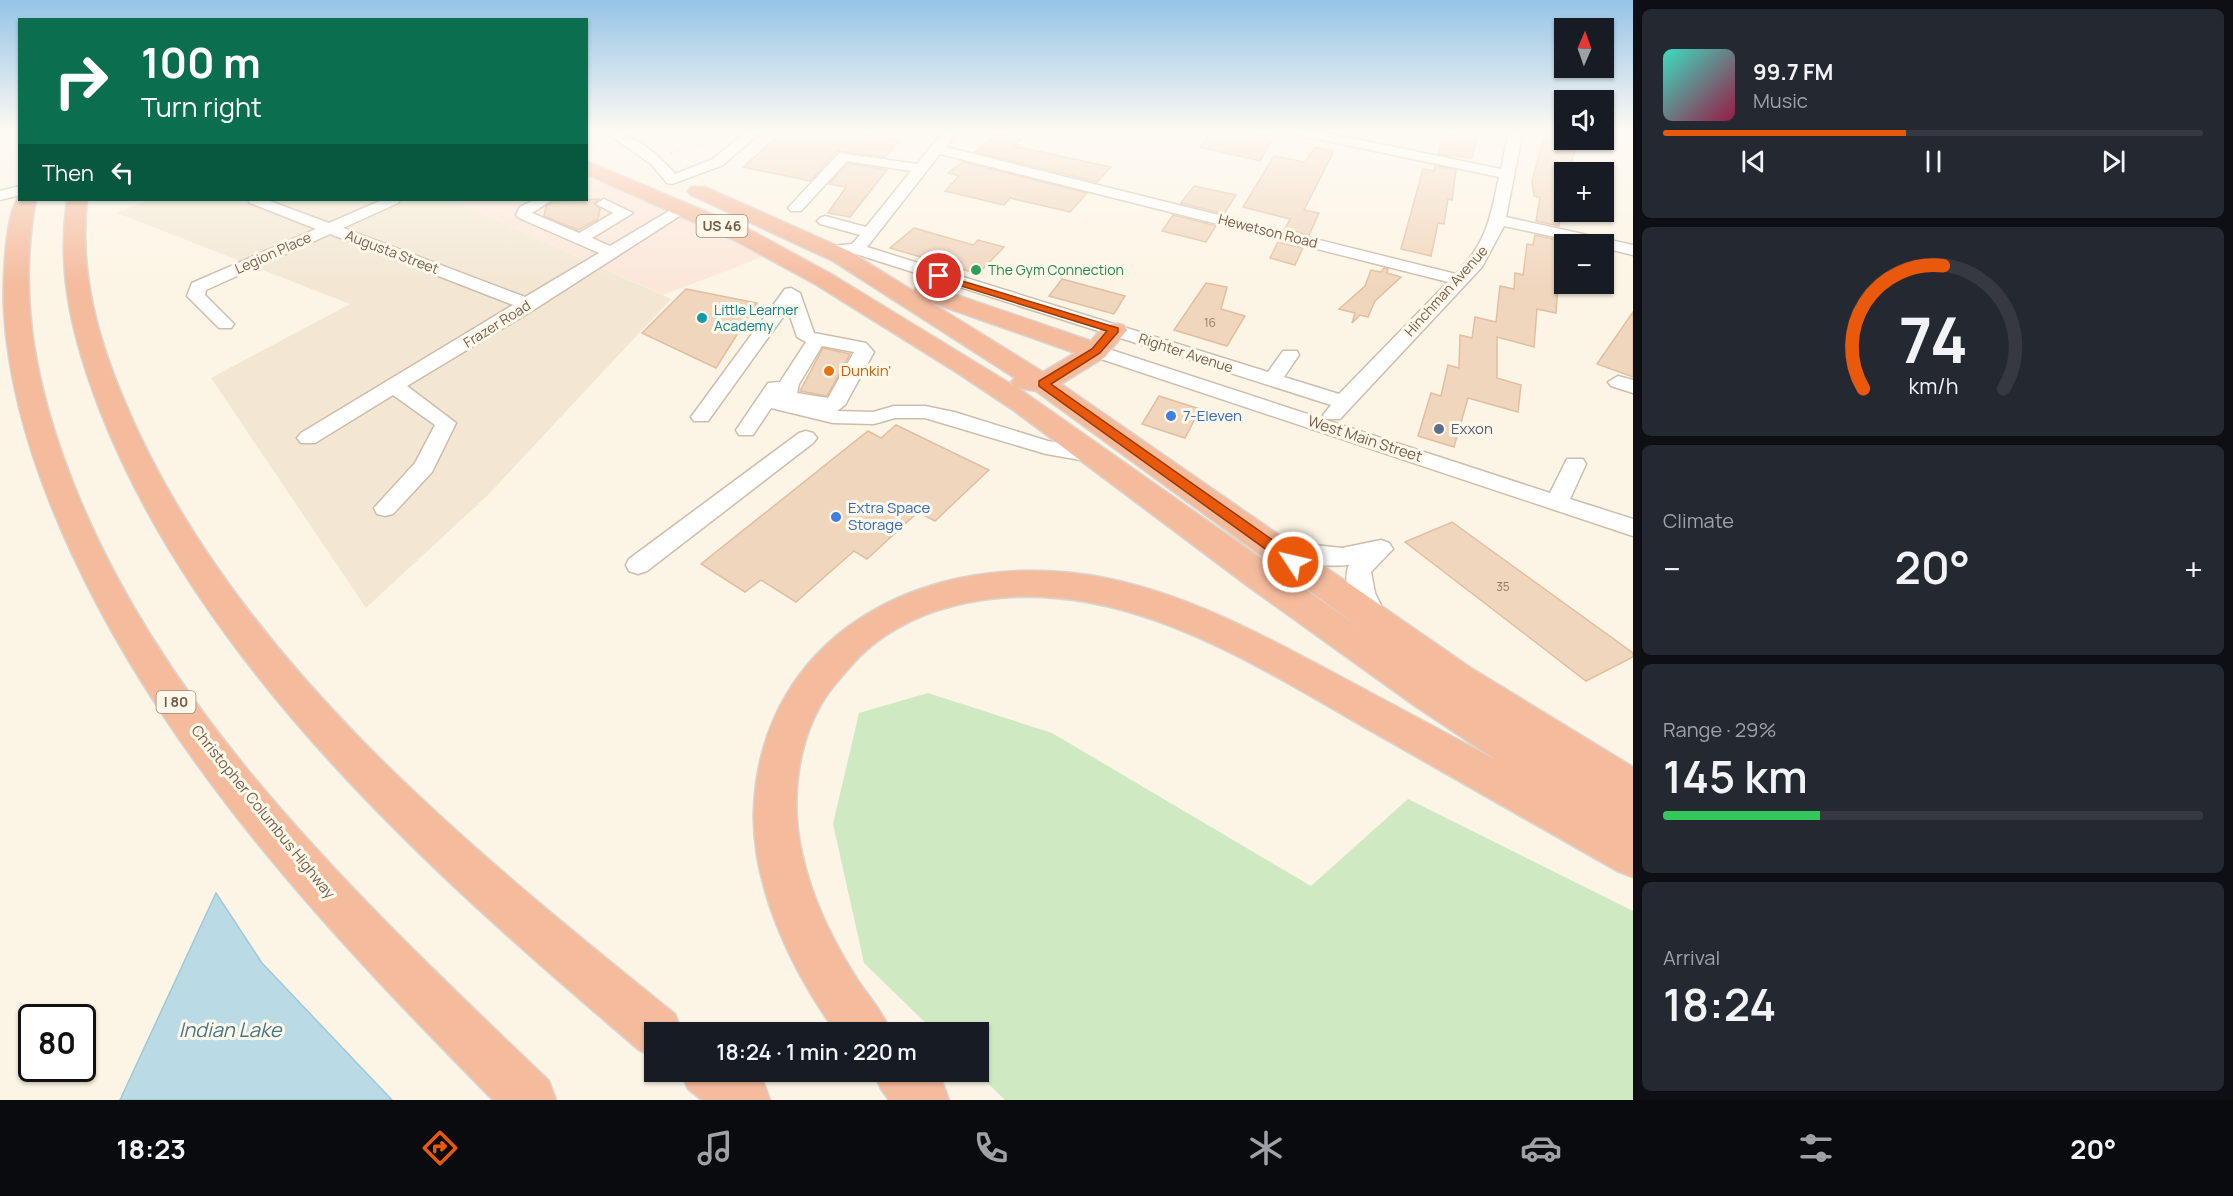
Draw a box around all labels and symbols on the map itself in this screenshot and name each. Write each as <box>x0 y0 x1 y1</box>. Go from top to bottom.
north arrow <box>1554 18 1614 78</box>
street label: Hewetson Road <box>1216 209 1320 252</box>
road number: US 46 <box>696 215 748 237</box>
street label: Augusta Street <box>343 225 442 278</box>
street label: Legion Place <box>232 227 314 278</box>
street label: Hinchman Avenue <box>1400 241 1491 340</box>
pin <box>913 250 964 301</box>
place label: The Gym Connection <box>988 260 1124 279</box>
marker: The Gym Connection <box>969 263 983 277</box>
street label: Frazer Road <box>460 295 534 352</box>
place label: Little Learner Academy <box>714 300 799 335</box>
marker: Little Learner Academy <box>695 311 709 325</box>
house number: 16 <box>1204 314 1216 331</box>
street label: Righter Avenue <box>1137 328 1236 377</box>
place label: Dunkin' <box>841 360 891 381</box>
marker: Dunkin' <box>822 364 836 378</box>
place label: 7-Eleven <box>1183 405 1242 426</box>
marker: 7-Eleven <box>1164 409 1178 423</box>
street label: West Main Street <box>1305 410 1425 467</box>
place label: Exxon <box>1451 418 1493 439</box>
marker: Exxon <box>1432 422 1446 436</box>
place label: Extra Space Storage <box>848 497 930 535</box>
marker: Extra Space Storage <box>829 510 843 524</box>
position arrow <box>1261 530 1325 594</box>
house number: 35 <box>1496 578 1510 595</box>
road number: I 80 <box>156 691 195 713</box>
street label: Christopher Columbus Highway <box>187 720 340 903</box>
speed limit sign: 80 <box>18 1004 96 1082</box>
water label: Indian Lake <box>179 1016 283 1043</box>

